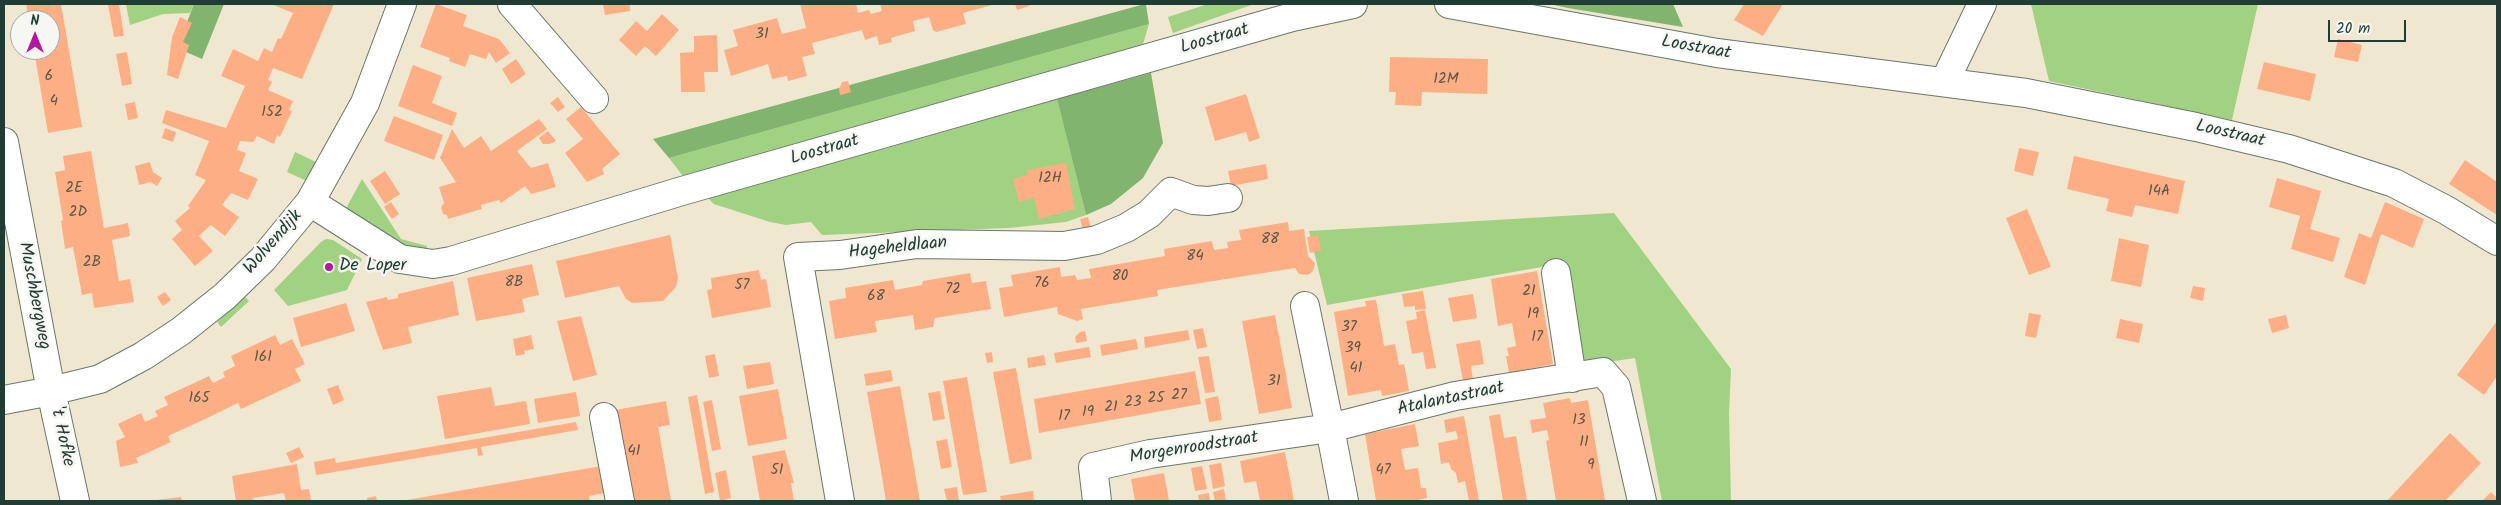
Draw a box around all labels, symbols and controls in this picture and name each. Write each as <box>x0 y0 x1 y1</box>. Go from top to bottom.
north arrow <box>10 10 60 60</box>
text: N <box>31 10 39 32</box>
scale bar <box>2331 10 2408 42</box>
text: 20 m <box>2336 17 2370 41</box>
street label: Loostraat <box>1178 20 1252 60</box>
house number: 31 <box>755 26 769 44</box>
street label: Loostraat <box>1659 32 1733 66</box>
house number: 6 <box>45 68 53 86</box>
house number: 12M <box>1433 71 1459 89</box>
house number: 4 <box>50 93 58 111</box>
house number: 152 <box>261 104 283 122</box>
street label: Loostraat <box>2193 117 2267 153</box>
street label: Loostraat <box>788 131 862 171</box>
house number: 12H <box>1038 170 1062 188</box>
house number: 2E <box>65 180 83 198</box>
house number: 14A <box>2148 183 2170 201</box>
house number: 2D <box>69 204 87 222</box>
street label: Wolvendijk <box>240 206 308 280</box>
house number: 88 <box>1261 231 1279 249</box>
street label: Hageheldlaan <box>848 233 948 265</box>
street label: Muschbergweg <box>12 240 54 352</box>
house number: 84 <box>1186 248 1204 266</box>
house number: 2B <box>83 254 101 272</box>
place label: De Loper <box>339 256 407 278</box>
marker: De Loper <box>323 261 335 273</box>
house number: 80 <box>1112 268 1128 286</box>
house number: 8B <box>505 274 523 292</box>
house number: 76 <box>1034 275 1050 293</box>
house number: 57 <box>735 277 749 295</box>
house number: 72 <box>945 281 961 299</box>
house number: 21 <box>1522 283 1536 301</box>
house number: 68 <box>867 288 885 306</box>
house number: 19 <box>1527 306 1539 324</box>
house number: 37 <box>1341 319 1357 337</box>
house number: 17 <box>1531 329 1543 347</box>
house number: 39 <box>1345 340 1361 358</box>
house number: 161 <box>254 349 272 367</box>
house number: 41 <box>1350 360 1362 378</box>
house number: 31 <box>1267 373 1281 391</box>
street label: Atalantastraat <box>1396 378 1506 422</box>
house number: 27 <box>1171 387 1187 405</box>
house number: 165 <box>188 390 210 408</box>
house number: 25 <box>1148 390 1164 408</box>
house number: 23 <box>1124 394 1142 412</box>
house number: 21 <box>1104 399 1118 417</box>
house number: 19 <box>1082 404 1094 422</box>
street label: 't Hofke <box>44 405 78 469</box>
house number: 17 <box>1058 408 1070 426</box>
house number: 13 <box>1572 412 1586 430</box>
street label: Morgenroodstraat <box>1128 428 1260 470</box>
house number: 11 <box>1579 434 1589 452</box>
house number: 41 <box>628 443 640 461</box>
house number: 9 <box>1587 457 1595 475</box>
house number: 51 <box>771 462 783 480</box>
house number: 47 <box>1375 462 1391 480</box>

